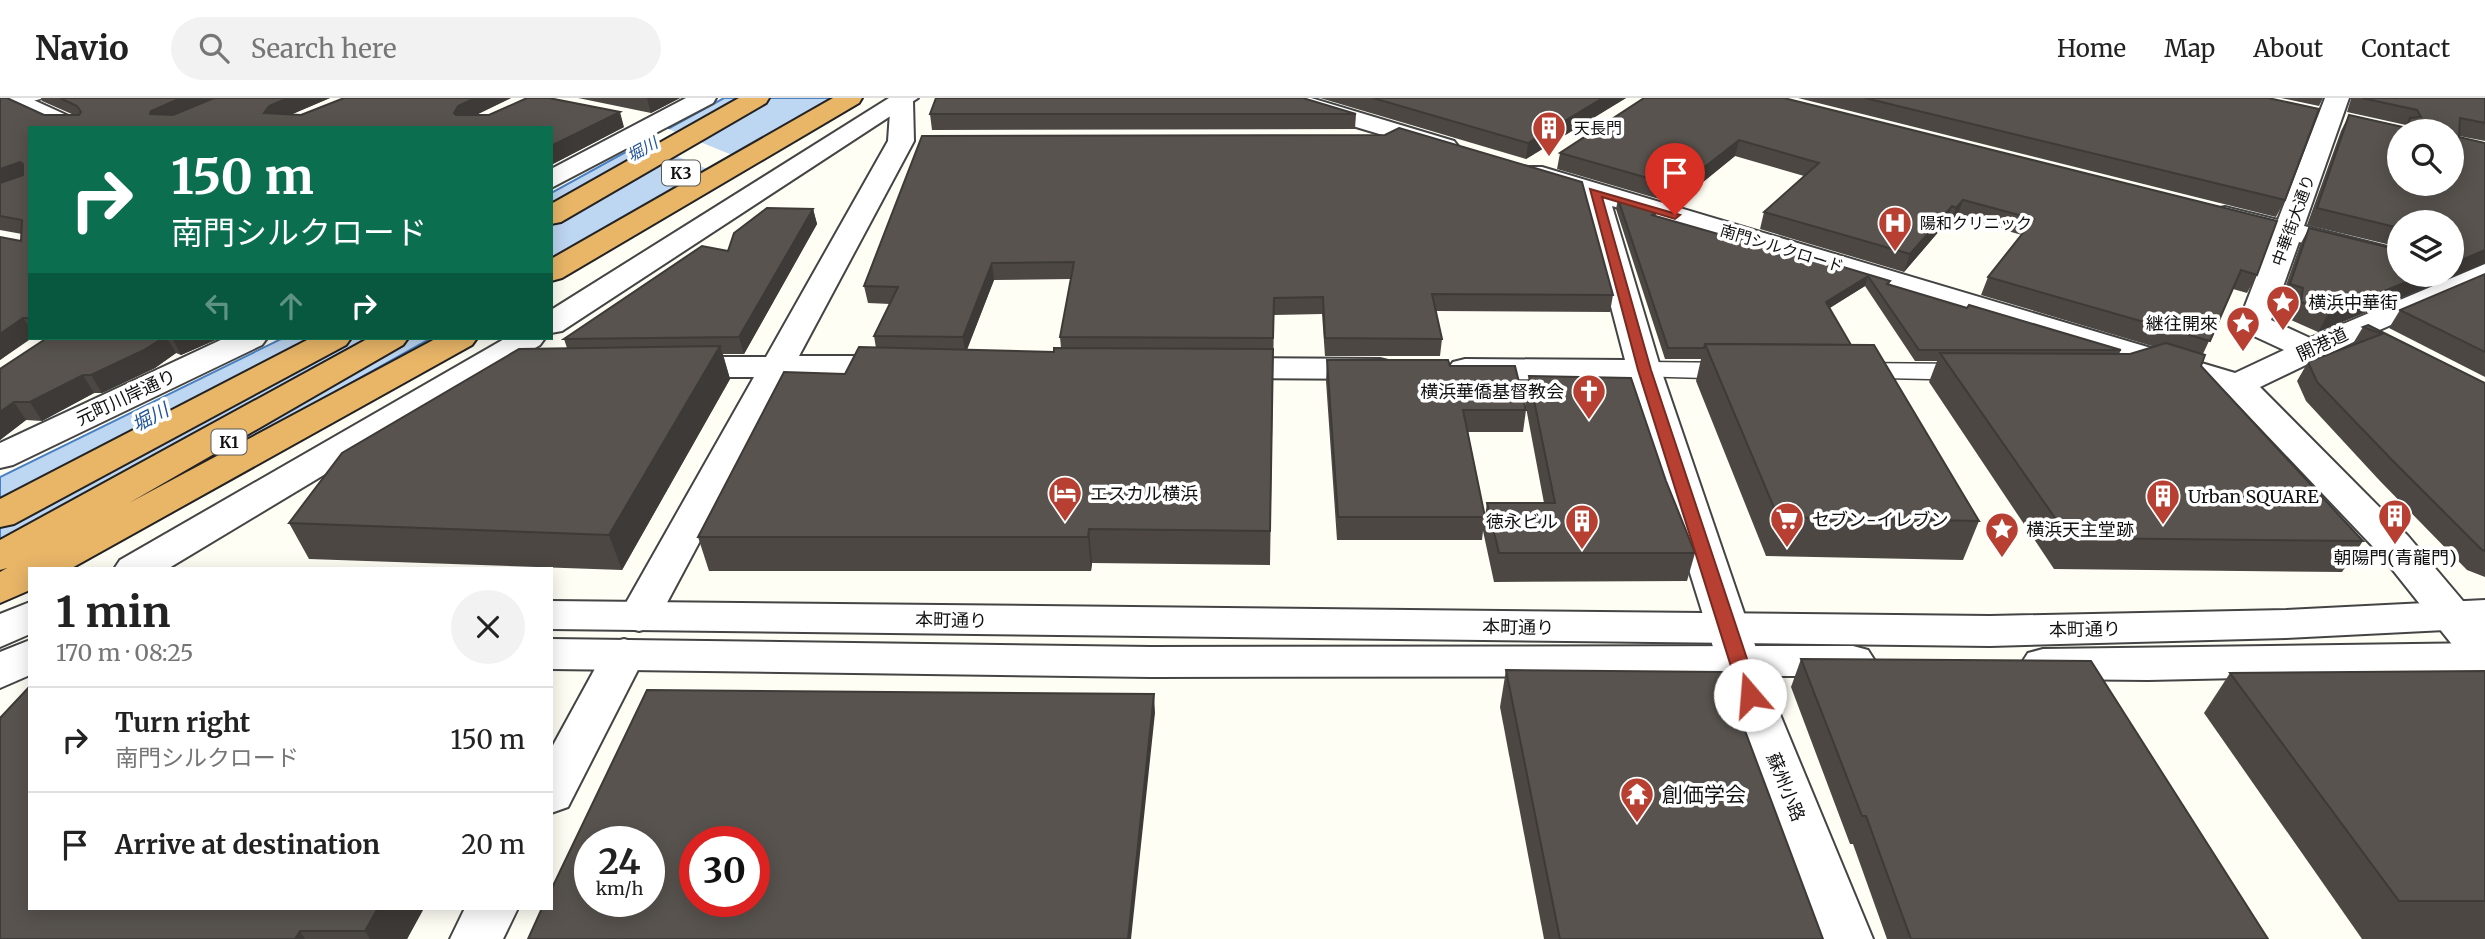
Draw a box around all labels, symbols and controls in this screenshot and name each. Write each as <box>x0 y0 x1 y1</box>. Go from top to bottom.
search box <box>171 17 661 80</box>
text: Navio <box>35 28 129 69</box>
icon: search <box>195 29 233 67</box>
text: Search here <box>251 32 396 65</box>
text: Home <box>2057 33 2126 64</box>
text: Map <box>2164 33 2215 64</box>
text: About <box>2253 33 2323 64</box>
text: Contact <box>2361 33 2450 64</box>
building icon: 天長門 <box>1530 109 1568 158</box>
place label: 天長門 <box>1574 118 1622 138</box>
map controls <box>2387 119 2464 287</box>
button: search <box>2387 119 2464 196</box>
water label: 堀川 <box>623 132 663 166</box>
pin <box>1645 143 1705 215</box>
text: 150 m <box>171 146 314 207</box>
icon: right <box>56 154 147 245</box>
icon: arrive <box>1656 154 1694 192</box>
road number: K3 <box>662 160 700 186</box>
street label: 中華街大通り <box>2267 171 2319 269</box>
hospital icon: 陽和クリニック <box>1876 204 1914 253</box>
button: layers <box>2387 210 2464 287</box>
text: 南門シルクロード <box>171 213 427 253</box>
place label: 陽和クリニック <box>1920 213 2032 233</box>
street label: 南門シルクロード <box>1718 220 1846 276</box>
place icon: 横浜中華街 <box>2264 283 2302 332</box>
icon: left <box>199 287 237 325</box>
icon: ahead <box>272 287 310 325</box>
icon: right <box>345 287 383 325</box>
place label: 横浜中華街 <box>2308 291 2398 314</box>
place icon: 継往開來 <box>2224 304 2262 353</box>
place label: 継往開來 <box>2146 312 2218 335</box>
street label: 開港道 <box>2293 322 2351 366</box>
street label: 元町川岸通り <box>72 364 180 430</box>
church icon: 横浜華僑基督教会 <box>1570 372 1608 421</box>
place label: 横浜華僑基督教会 <box>1420 380 1564 403</box>
water label: 堀川 <box>128 397 174 437</box>
road number: K1 <box>212 430 246 454</box>
hotel icon: エスカル横浜 <box>1046 474 1084 523</box>
building icon: Urban SQUARE <box>2144 477 2182 526</box>
place label: エスカル横浜 <box>1090 482 1198 505</box>
place label: Urban SQUARE <box>2188 485 2319 508</box>
building icon: 朝陽門(青龍門) <box>2376 497 2414 546</box>
supermarket icon: セブン-イレブン <box>1768 500 1806 549</box>
building icon: 徳永ビル <box>1563 502 1601 551</box>
place label: セブン-イレブン <box>1812 508 1948 531</box>
place label: 徳永ビル <box>1486 510 1558 533</box>
place icon: 横浜天主堂跡 <box>1983 510 2021 559</box>
place label: 横浜天主堂跡 <box>2026 518 2134 541</box>
place label: 朝陽門(青龍門) <box>2333 546 2457 569</box>
text: 1 min <box>56 586 170 638</box>
button: close <box>451 590 525 664</box>
street label: 本町通り <box>915 608 987 632</box>
street label: 本町通り <box>1482 615 1554 639</box>
street label: 本町通り <box>2049 617 2121 641</box>
text: 170 m · 08:25 <box>56 638 193 667</box>
position arrow <box>1713 658 1787 732</box>
text: Turn right <box>115 706 250 739</box>
icon: right <box>56 721 94 759</box>
text: 150 m <box>451 723 525 756</box>
text: 南門シルクロード <box>115 743 299 772</box>
street label: 蘇州小路 <box>1762 749 1810 825</box>
temple icon: 創価学会 <box>1618 775 1656 824</box>
place label: 創価学会 <box>1662 781 1746 808</box>
icon: arrive <box>56 826 94 864</box>
speed limit sign: 30 <box>679 826 770 917</box>
text: Arrive at destination <box>115 828 380 861</box>
text: 20 m <box>461 828 525 861</box>
text: 24 <box>598 840 641 884</box>
text: km/h <box>596 877 643 900</box>

